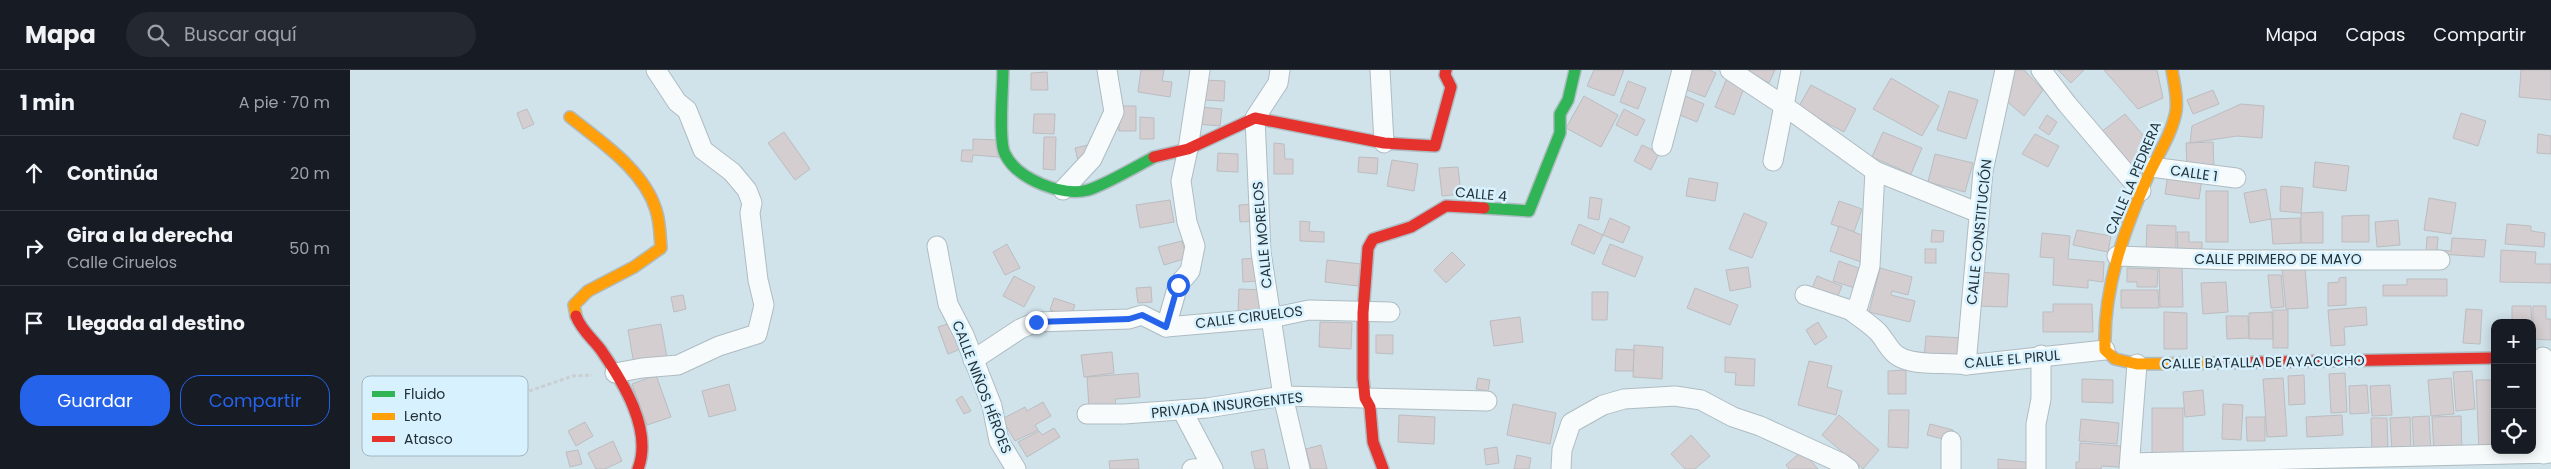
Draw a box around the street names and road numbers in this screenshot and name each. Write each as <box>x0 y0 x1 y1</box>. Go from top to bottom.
street label: CALLE LA PEDRERA <box>2100 118 2166 238</box>
street label: CALLE CONSTITUCIÓN <box>1961 158 1997 306</box>
street label: CALLE 1 <box>2169 160 2219 186</box>
street label: CALLE MORELOS <box>1247 181 1277 289</box>
street label: CALLE 4 <box>1454 182 1508 206</box>
street label: CALLE PRIMERO DE MAYO <box>2194 249 2362 269</box>
street label: CALLE CIRUELOS <box>1194 300 1304 334</box>
street label: CALLE NIÑOS HÉROES <box>947 318 1017 456</box>
street label: CALLE EL PIRUL <box>1963 345 2061 373</box>
street label: CALLE BATALLA DE AYACUCHO <box>2161 350 2365 374</box>
street label: PRIVADA INSURGENTES <box>1150 387 1304 423</box>

